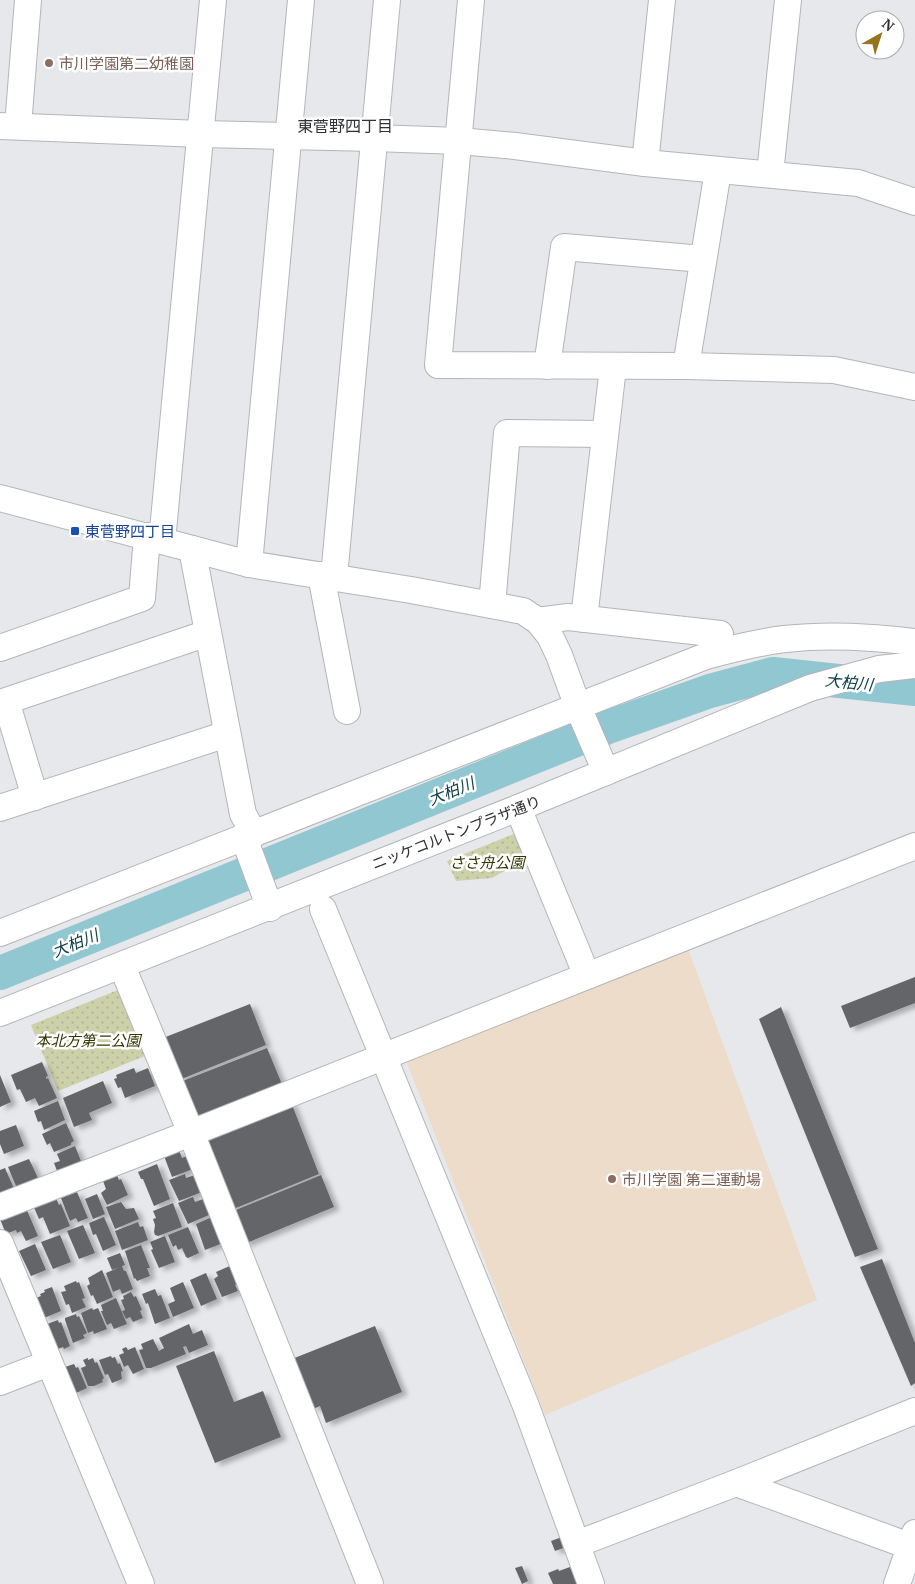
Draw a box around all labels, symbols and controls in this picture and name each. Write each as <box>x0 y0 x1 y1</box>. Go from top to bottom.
north arrow <box>855 10 905 60</box>
text: N <box>878 14 899 35</box>
place label: 市川学園第二幼稚園 <box>59 53 194 73</box>
marker: 市川学園第二幼稚園 <box>43 57 55 69</box>
district label: 東菅野四丁目 <box>297 115 393 137</box>
place label: 東菅野四丁目 <box>85 521 175 541</box>
marker: 東菅野四丁目 <box>69 525 81 537</box>
water label: 大柏川 <box>824 669 876 696</box>
water label: 大柏川 <box>425 771 479 810</box>
street label: ニッケコルトンプラザ通り <box>369 790 543 874</box>
park label: ささ舟公園 <box>449 852 526 872</box>
water label: 大柏川 <box>49 923 103 962</box>
park label: 本北方第二公園 <box>35 1030 142 1050</box>
place label: 市川学園 第二運動場 <box>622 1169 761 1189</box>
marker: 市川学園 第二運動場 <box>606 1173 618 1185</box>

